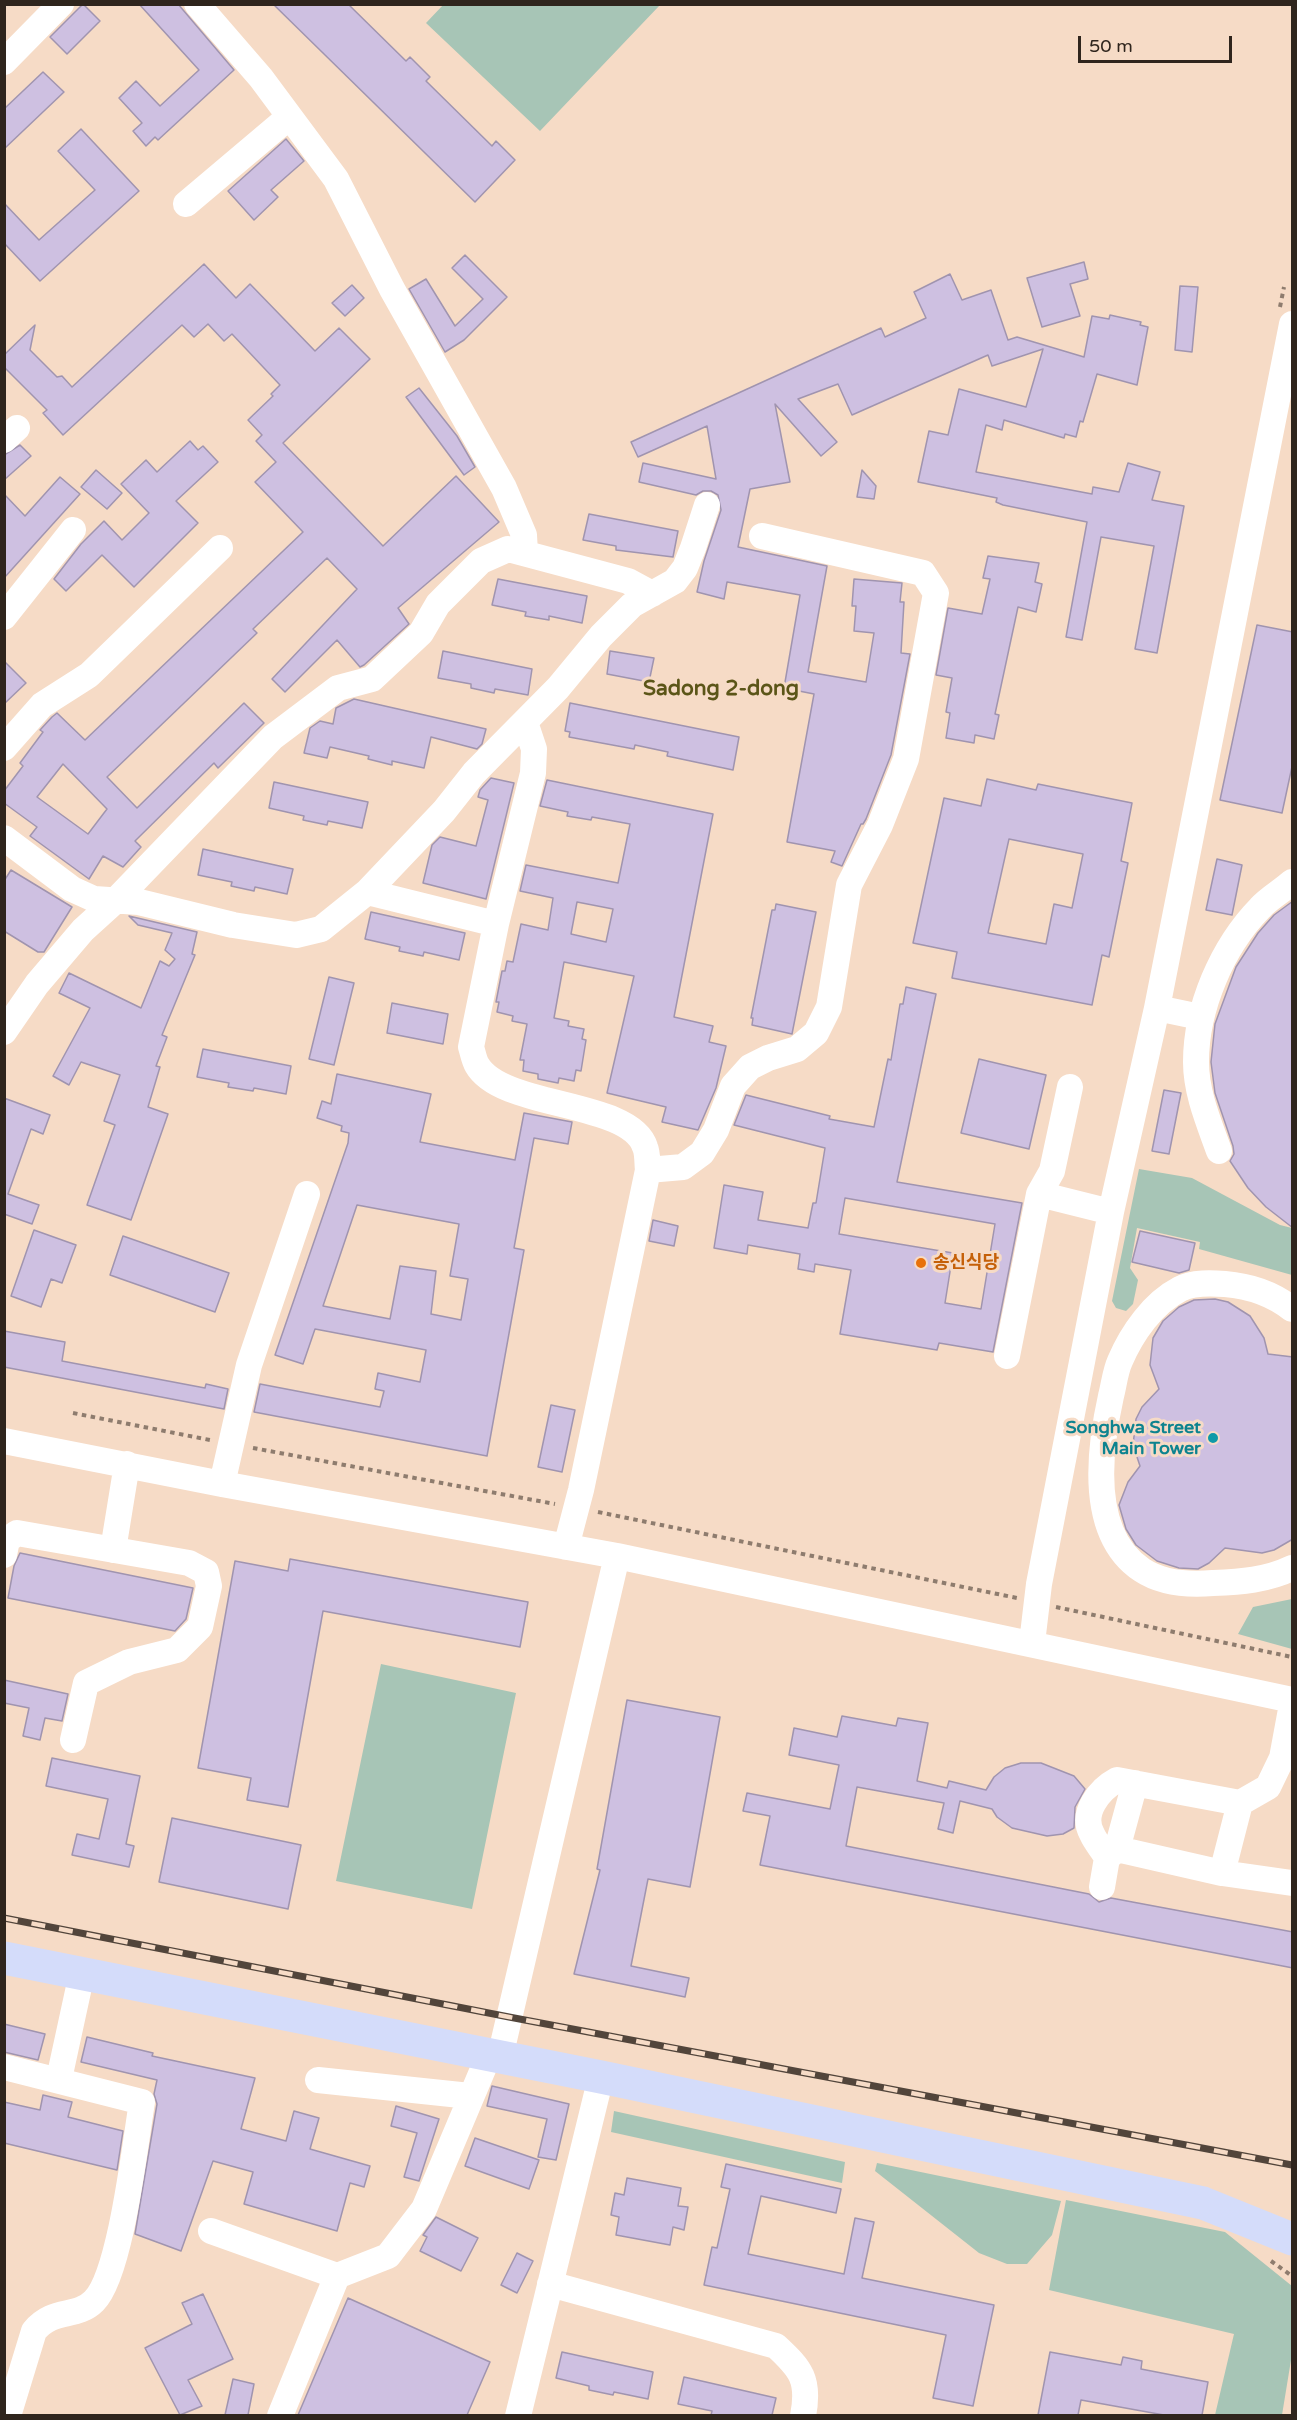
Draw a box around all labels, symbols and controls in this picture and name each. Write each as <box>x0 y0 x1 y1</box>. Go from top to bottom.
scale bar <box>1081 24 1236 62</box>
text: 50 m <box>1089 35 1133 57</box>
district label: Sadong 2-dong <box>643 676 799 702</box>
place label: 송신식당 <box>933 1252 999 1274</box>
marker: 송신식당 <box>914 1256 928 1270</box>
place label: Songhwa Street Main Tower <box>1065 1417 1201 1460</box>
marker: Songhwa Street Main Tower <box>1206 1431 1220 1445</box>

